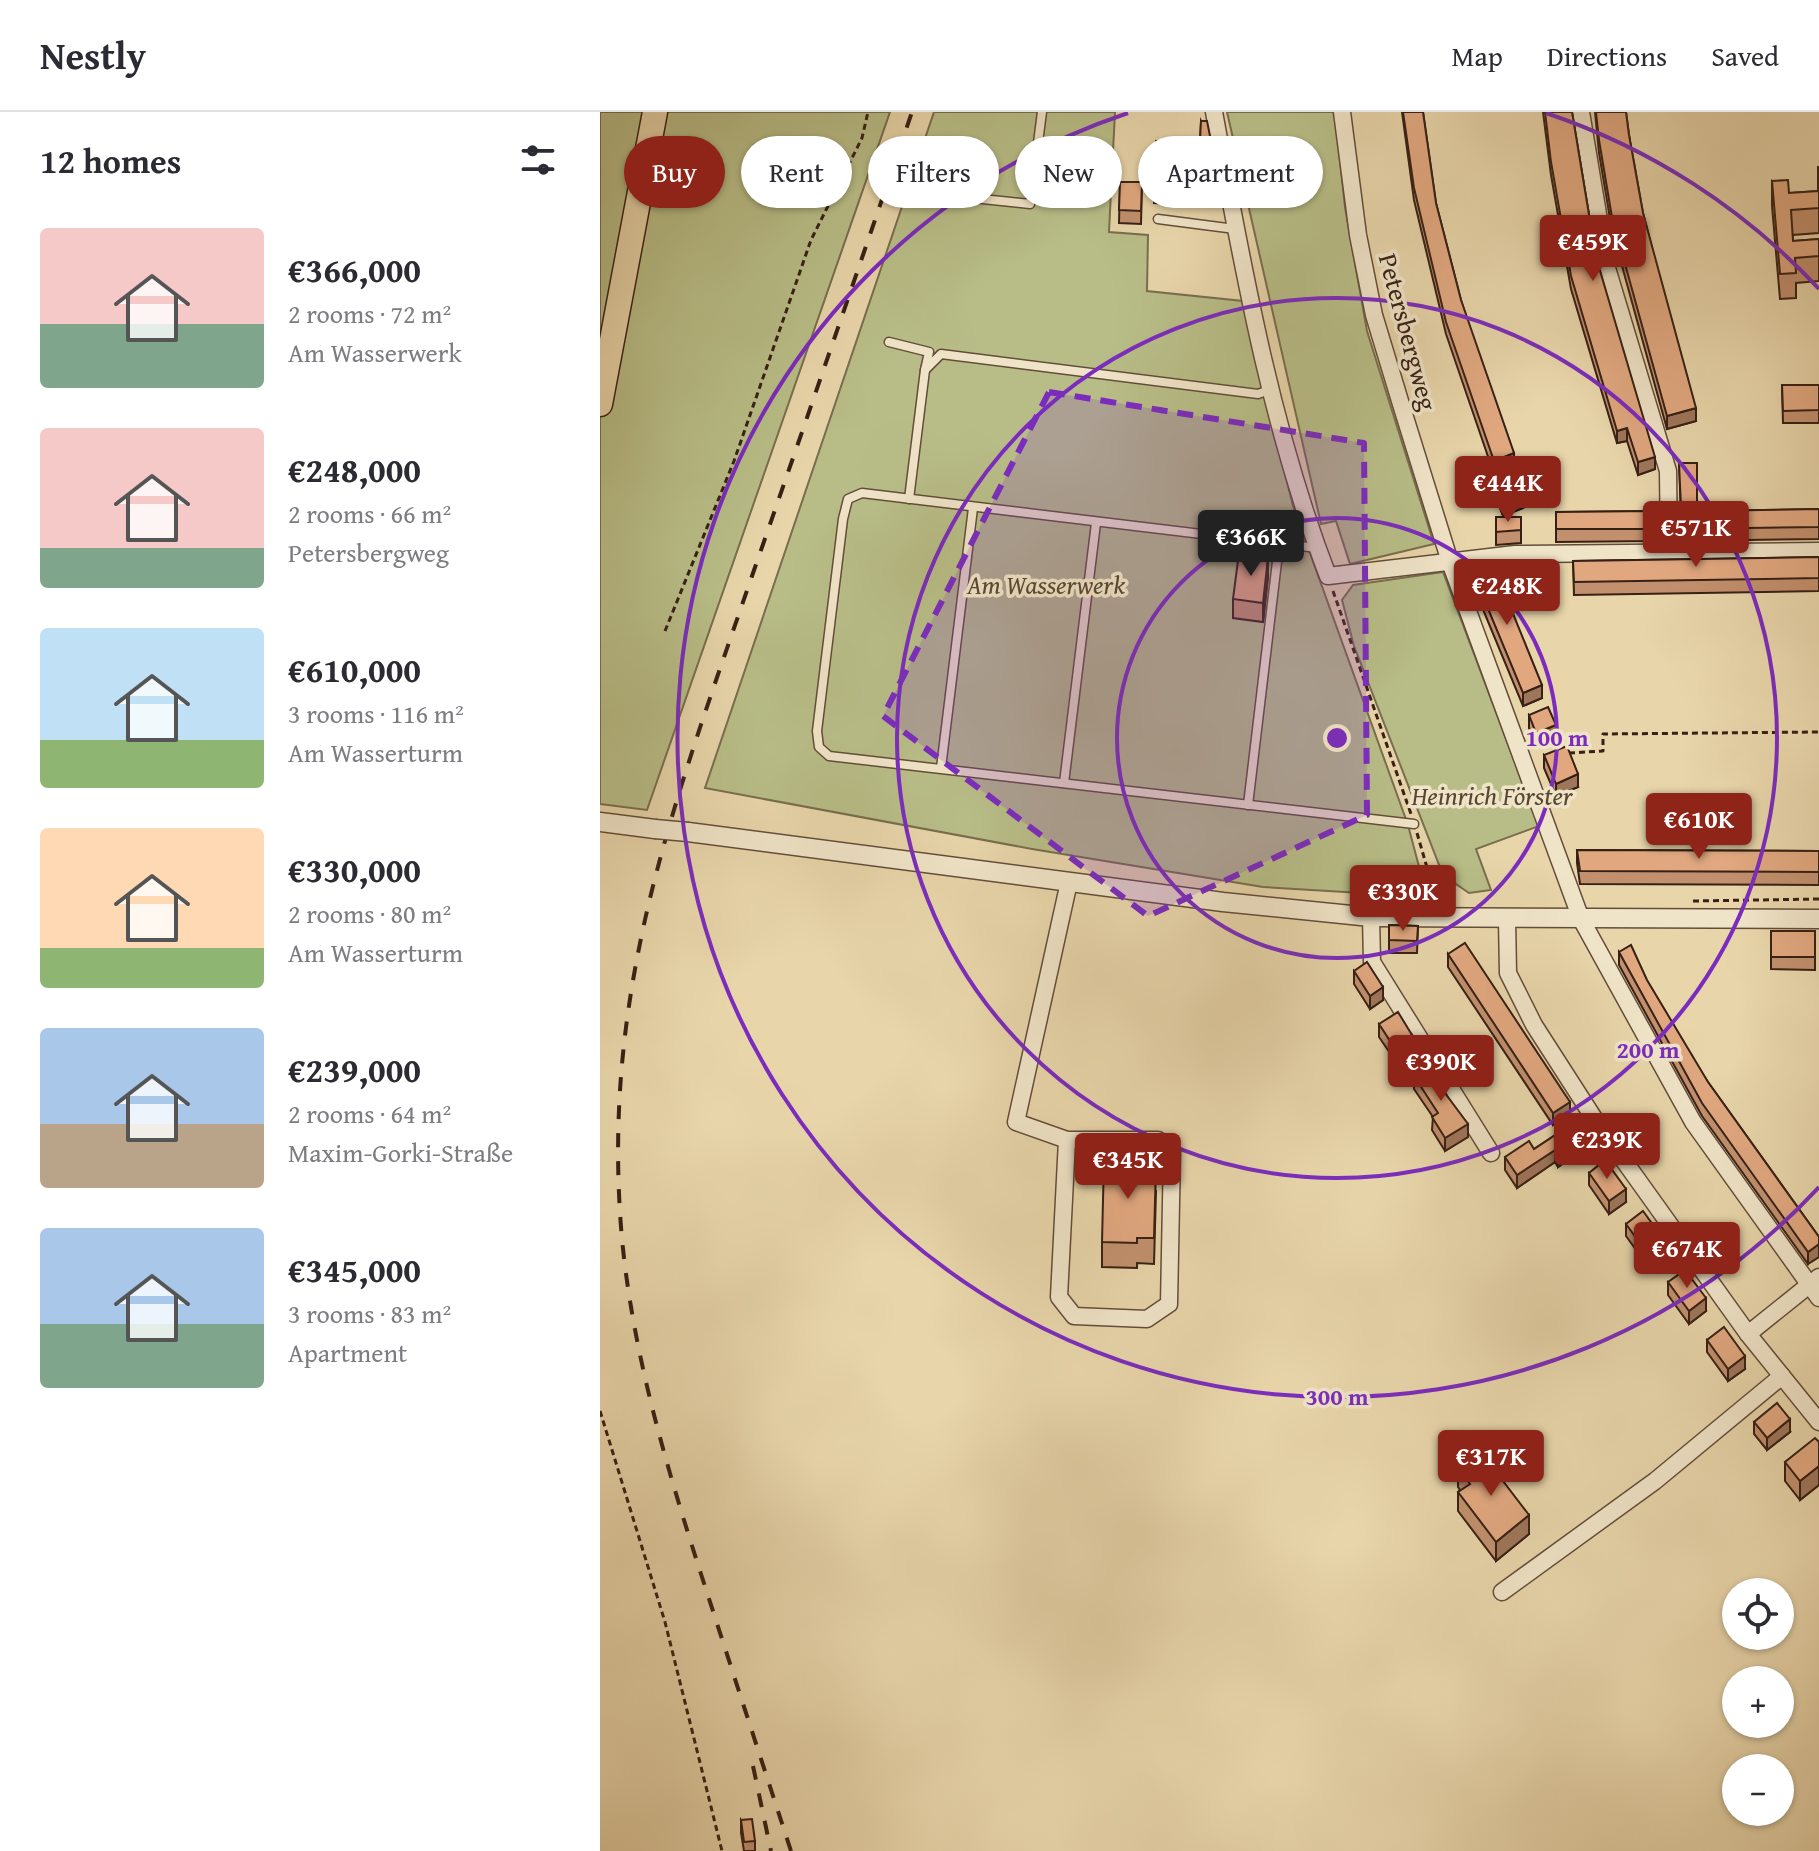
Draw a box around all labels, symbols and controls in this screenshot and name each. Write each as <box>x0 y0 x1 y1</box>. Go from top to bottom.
text: Nestly <box>40 27 146 83</box>
text: Map <box>1451 35 1503 76</box>
text: Directions <box>1547 35 1667 76</box>
text: Saved <box>1711 35 1779 76</box>
text: 12 homes <box>40 136 181 185</box>
chip: Buy <box>624 136 725 208</box>
chip: Rent <box>741 136 852 208</box>
chip: Filters <box>868 136 999 208</box>
chip: New <box>1015 136 1122 208</box>
chip: Apartment <box>1138 136 1323 208</box>
icon: filters <box>516 138 560 182</box>
pin: €459K <box>1537 215 1649 283</box>
text: €459K <box>1558 221 1628 260</box>
text: €366,000 <box>288 245 421 294</box>
street label: Petersbergweg <box>1369 249 1448 415</box>
icon: home <box>104 260 200 356</box>
text: 2 rooms · 72 m² <box>288 294 451 333</box>
text: Am Wasserwerk <box>288 333 462 372</box>
text: €248,000 <box>288 445 421 494</box>
pin: €444K <box>1452 456 1564 524</box>
icon: home <box>104 460 200 556</box>
text: €444K <box>1473 462 1543 501</box>
text: 2 rooms · 66 m² <box>288 494 451 533</box>
pin: €571K <box>1640 501 1752 569</box>
text: €571K <box>1661 507 1731 546</box>
pin: €366K <box>1195 510 1307 578</box>
text: €366K <box>1216 516 1286 555</box>
text: Petersbergweg <box>288 533 449 572</box>
pin: €248K <box>1451 559 1563 627</box>
park label: Am Wasserwerk <box>966 565 1125 604</box>
text: €248K <box>1472 565 1542 604</box>
text: €610,000 <box>288 645 421 694</box>
icon: home <box>104 660 200 756</box>
text: 3 rooms · 116 m² <box>288 694 464 733</box>
text: 100 m <box>1525 720 1589 755</box>
centre of rings <box>1323 724 1351 752</box>
text: Am Wasserturm <box>288 733 463 772</box>
park label: Heinrich Förster <box>1410 776 1574 815</box>
pin: €610K <box>1643 793 1755 861</box>
text: €610K <box>1664 799 1734 838</box>
text: €330,000 <box>288 845 421 894</box>
icon: home <box>104 860 200 956</box>
pin: €330K <box>1347 865 1459 933</box>
text: €330K <box>1368 871 1438 910</box>
text: 2 rooms · 80 m² <box>288 894 451 933</box>
text: Am Wasserturm <box>288 933 463 972</box>
text: 200 m <box>1616 1032 1680 1067</box>
pin: €390K <box>1385 1035 1497 1103</box>
text: €390K <box>1406 1041 1476 1080</box>
text: €239,000 <box>288 1045 421 1094</box>
icon: home <box>104 1060 200 1156</box>
text: 2 rooms · 64 m² <box>288 1094 451 1133</box>
pin: €239K <box>1551 1113 1663 1181</box>
text: €239K <box>1572 1119 1642 1158</box>
text: Maxim-Gorki-Straße <box>288 1133 513 1172</box>
pin: €345K <box>1072 1133 1184 1201</box>
text: €345K <box>1093 1139 1163 1178</box>
pin: €674K <box>1631 1222 1743 1290</box>
text: €674K <box>1652 1228 1722 1267</box>
text: €345,000 <box>288 1245 421 1294</box>
icon: home <box>104 1260 200 1356</box>
text: 3 rooms · 83 m² <box>288 1294 451 1333</box>
text: Apartment <box>288 1333 407 1372</box>
text: 300 m <box>1305 1379 1369 1414</box>
pin: €317K <box>1435 1430 1547 1498</box>
text: €317K <box>1456 1436 1526 1475</box>
map controls <box>1722 1578 1794 1826</box>
button: locate <box>1722 1578 1794 1650</box>
button: + <box>1722 1666 1794 1738</box>
button: − <box>1722 1754 1794 1826</box>

